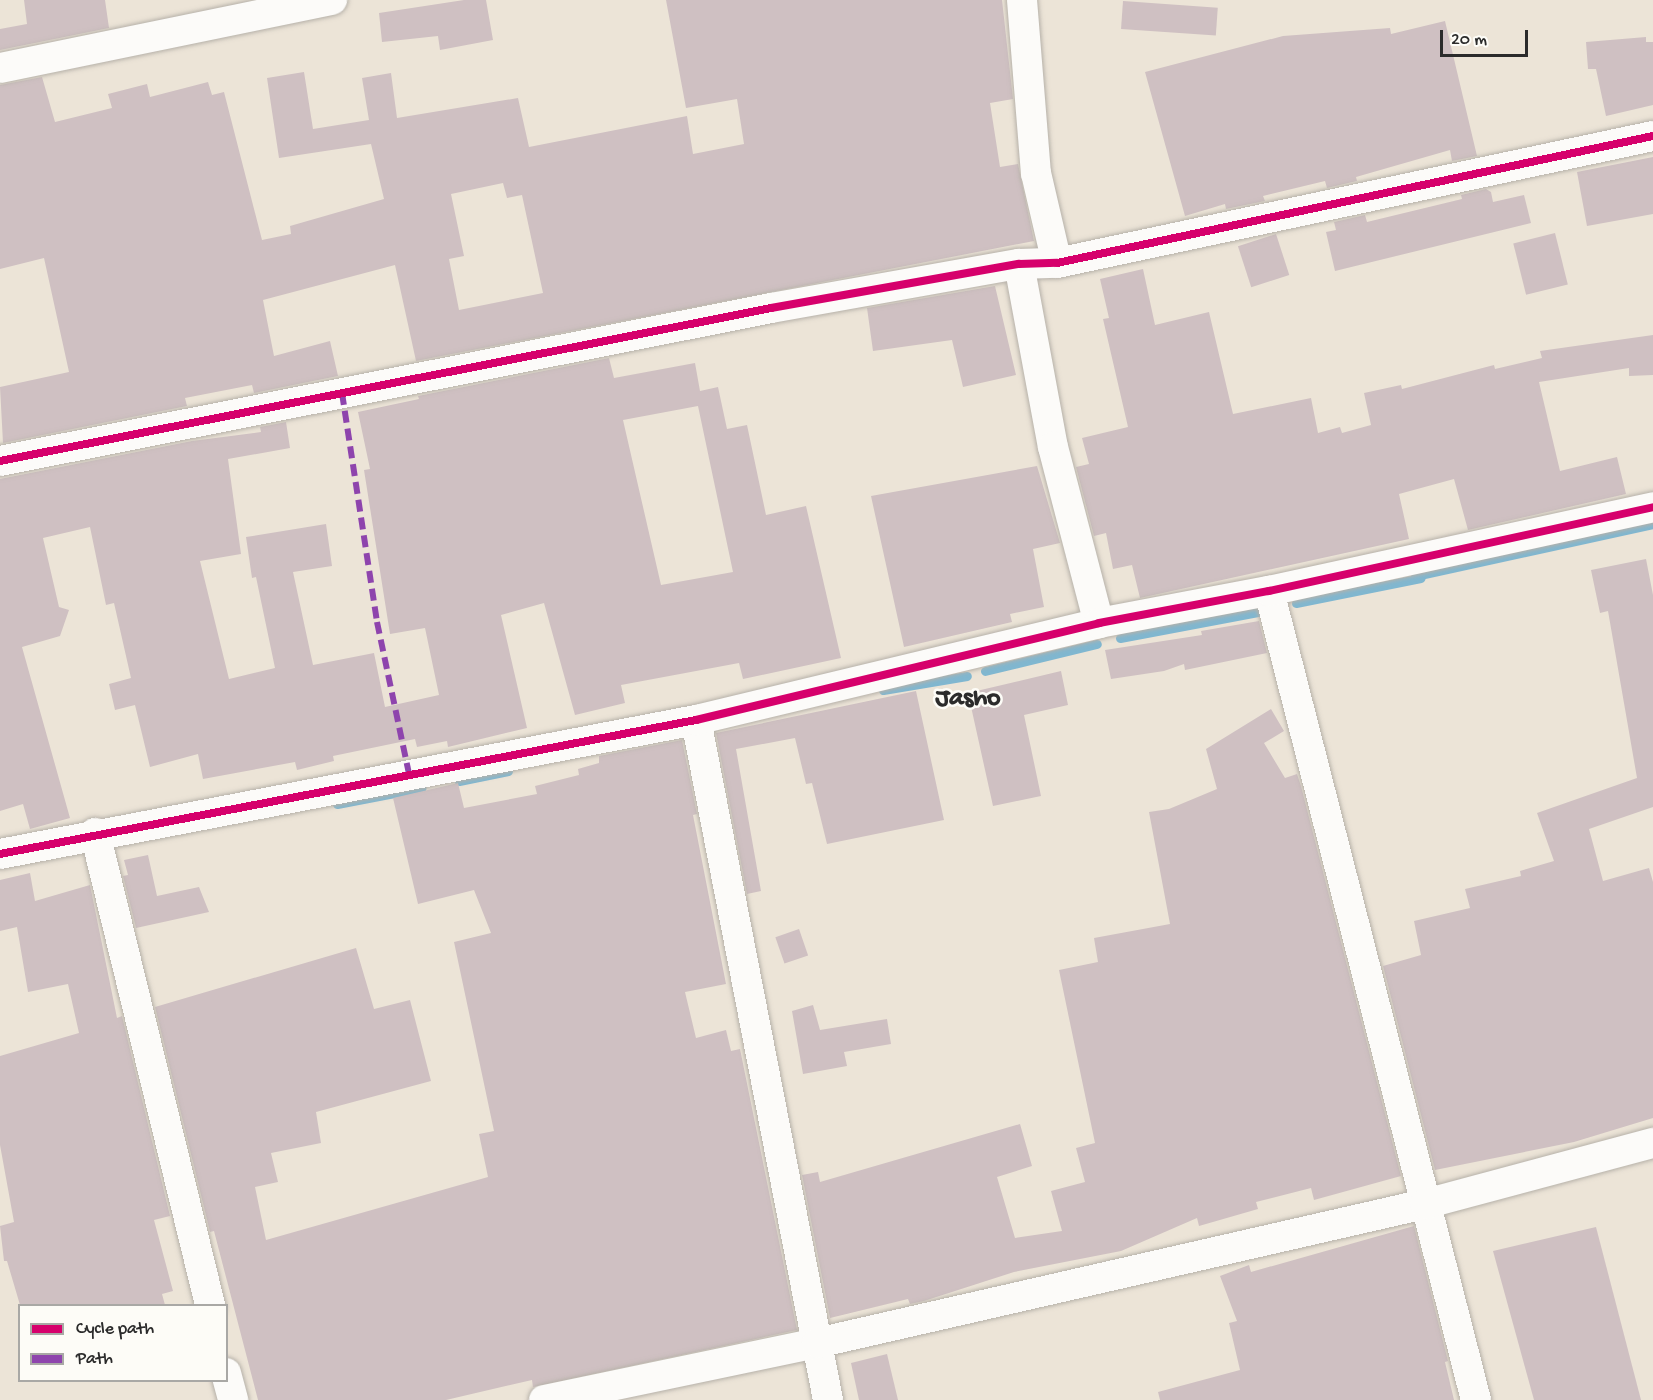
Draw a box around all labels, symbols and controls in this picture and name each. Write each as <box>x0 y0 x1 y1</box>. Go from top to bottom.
scale bar <box>1443 18 1532 56</box>
text: 20 m <box>1451 30 1487 51</box>
district label: Jasho <box>935 684 1001 716</box>
legend <box>18 1304 228 1382</box>
text: Cycle path <box>76 1319 154 1340</box>
text: Path <box>76 1349 113 1370</box>

